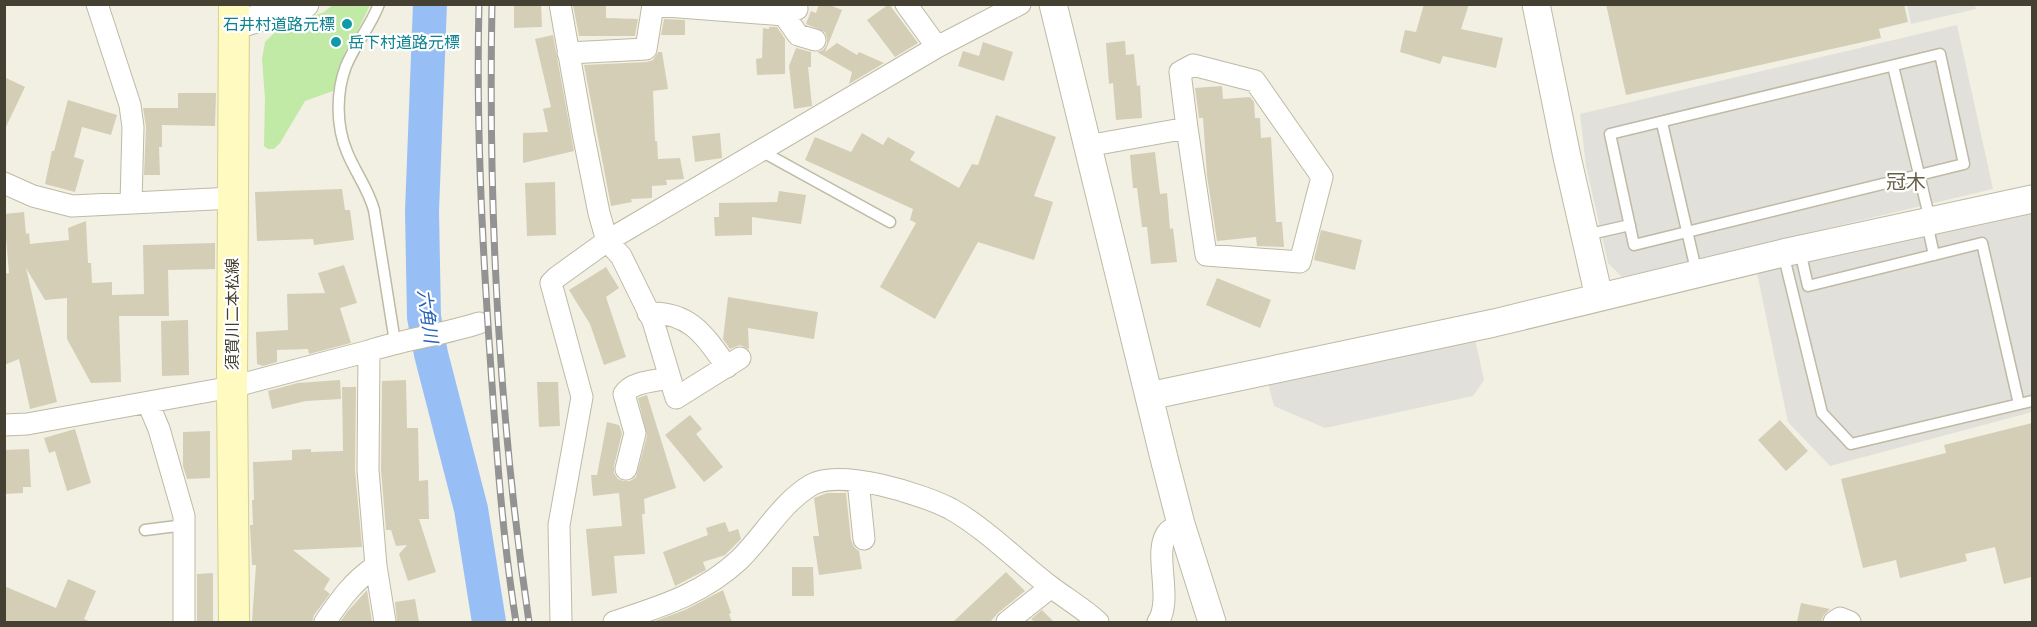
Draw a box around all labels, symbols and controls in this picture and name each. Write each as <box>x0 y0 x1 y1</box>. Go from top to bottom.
place label: 石井村道路元標 <box>223 14 335 34</box>
marker: 石井村道路元標 <box>340 17 354 31</box>
place label: 岳下村道路元標 <box>348 32 460 52</box>
marker: 岳下村道路元標 <box>329 35 343 49</box>
district label: 冠木 <box>1886 168 1926 195</box>
street label: 須賀川二本松線 <box>222 258 242 370</box>
water label: 六角川 <box>413 288 443 346</box>

